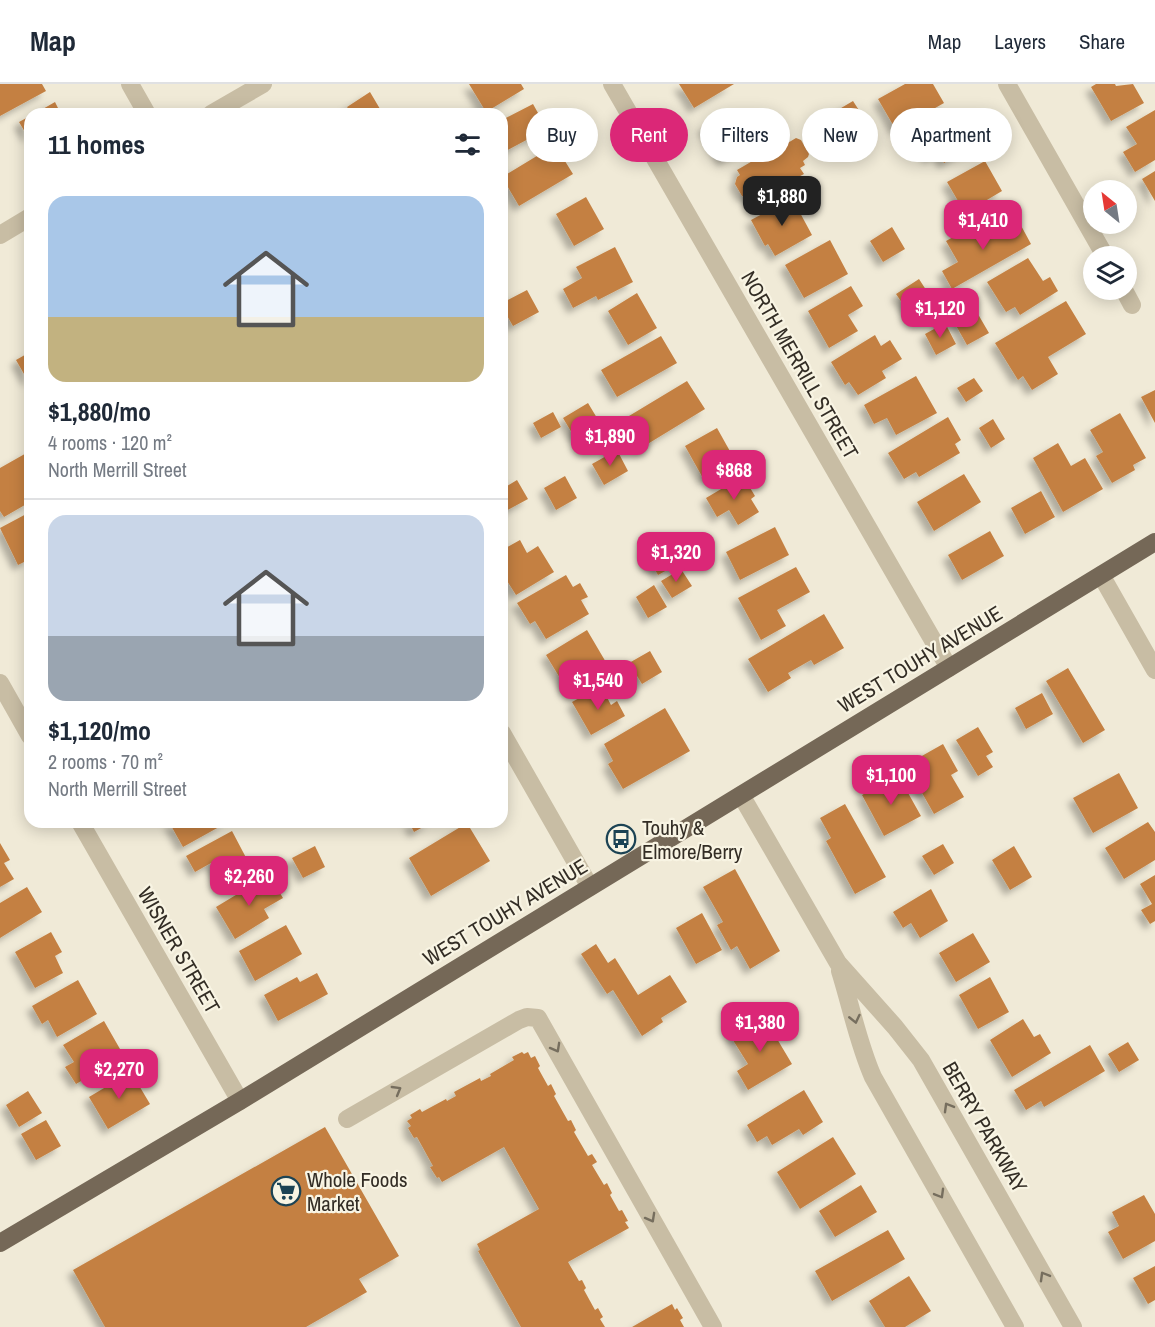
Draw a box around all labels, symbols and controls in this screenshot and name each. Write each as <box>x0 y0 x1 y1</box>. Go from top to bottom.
text: Map <box>30 22 76 60</box>
text: Map <box>928 27 961 56</box>
text: Layers <box>994 27 1046 56</box>
text: Share <box>1079 27 1125 56</box>
chip: Buy <box>526 108 598 162</box>
chip: Rent <box>610 108 688 162</box>
chip: Filters <box>700 108 790 162</box>
chip: New <box>802 108 878 162</box>
chip: Apartment <box>890 108 1012 162</box>
text: 11 homes <box>48 127 145 162</box>
icon: filters <box>451 128 484 161</box>
pin: $1,880 <box>733 176 831 227</box>
north arrow <box>1083 180 1137 234</box>
map controls <box>1083 180 1137 300</box>
text: $1,880 <box>757 182 807 209</box>
pin: $1,410 <box>934 200 1032 251</box>
text: $1,410 <box>958 206 1008 233</box>
icon: home <box>212 235 320 343</box>
button: layers <box>1083 246 1137 300</box>
street label: NORTH MERRILL STREET <box>734 266 866 465</box>
pin: $1,120 <box>891 288 989 339</box>
text: $1,120 <box>915 294 965 321</box>
text: $1,880/mo <box>48 394 151 429</box>
pin: $1,890 <box>561 416 659 467</box>
text: $1,890 <box>585 422 635 449</box>
text: 4 rooms · 120 m² <box>48 429 172 456</box>
pin: $868 <box>698 450 770 501</box>
text: North Merrill Street <box>48 456 187 483</box>
text: $868 <box>716 456 752 483</box>
pin: $1,320 <box>627 532 725 583</box>
text: $1,320 <box>651 538 701 565</box>
icon: home <box>212 554 320 662</box>
street label: WEST TOUHY AVENUE <box>832 598 1008 720</box>
pin: $1,540 <box>549 660 647 711</box>
text: $1,540 <box>573 666 623 693</box>
text: $1,120/mo <box>48 713 151 748</box>
text: 2 rooms · 70 m² <box>48 748 163 775</box>
pin: $1,100 <box>842 755 940 806</box>
text: $1,100 <box>866 761 916 788</box>
text: North Merrill Street <box>48 775 187 802</box>
place label: Touhy & Elmore/Berry <box>642 813 743 866</box>
bus stop icon: Touhy & Elmore/Berry <box>605 823 637 855</box>
street label: WEST TOUHY AVENUE <box>417 851 593 973</box>
pin: $2,260 <box>200 856 298 907</box>
text: $2,260 <box>224 862 274 889</box>
street label: WISNER STREET <box>131 881 227 1019</box>
pin: $1,380 <box>711 1002 809 1053</box>
text: $1,380 <box>735 1008 785 1035</box>
one-way arrow <box>847 1014 860 1024</box>
one-way arrow <box>548 1042 560 1053</box>
pin: $2,270 <box>70 1049 168 1100</box>
text: $2,270 <box>94 1055 144 1082</box>
street label: BERRY PARKWAY <box>936 1056 1034 1198</box>
one-way arrow <box>391 1086 401 1097</box>
one-way arrow <box>943 1103 955 1113</box>
place label: Whole Foods Market <box>307 1165 408 1218</box>
supermarket icon: Whole Foods Market <box>270 1175 302 1207</box>
one-way arrow <box>932 1188 944 1198</box>
one-way arrow <box>644 1212 656 1222</box>
one-way arrow <box>1040 1272 1052 1282</box>

